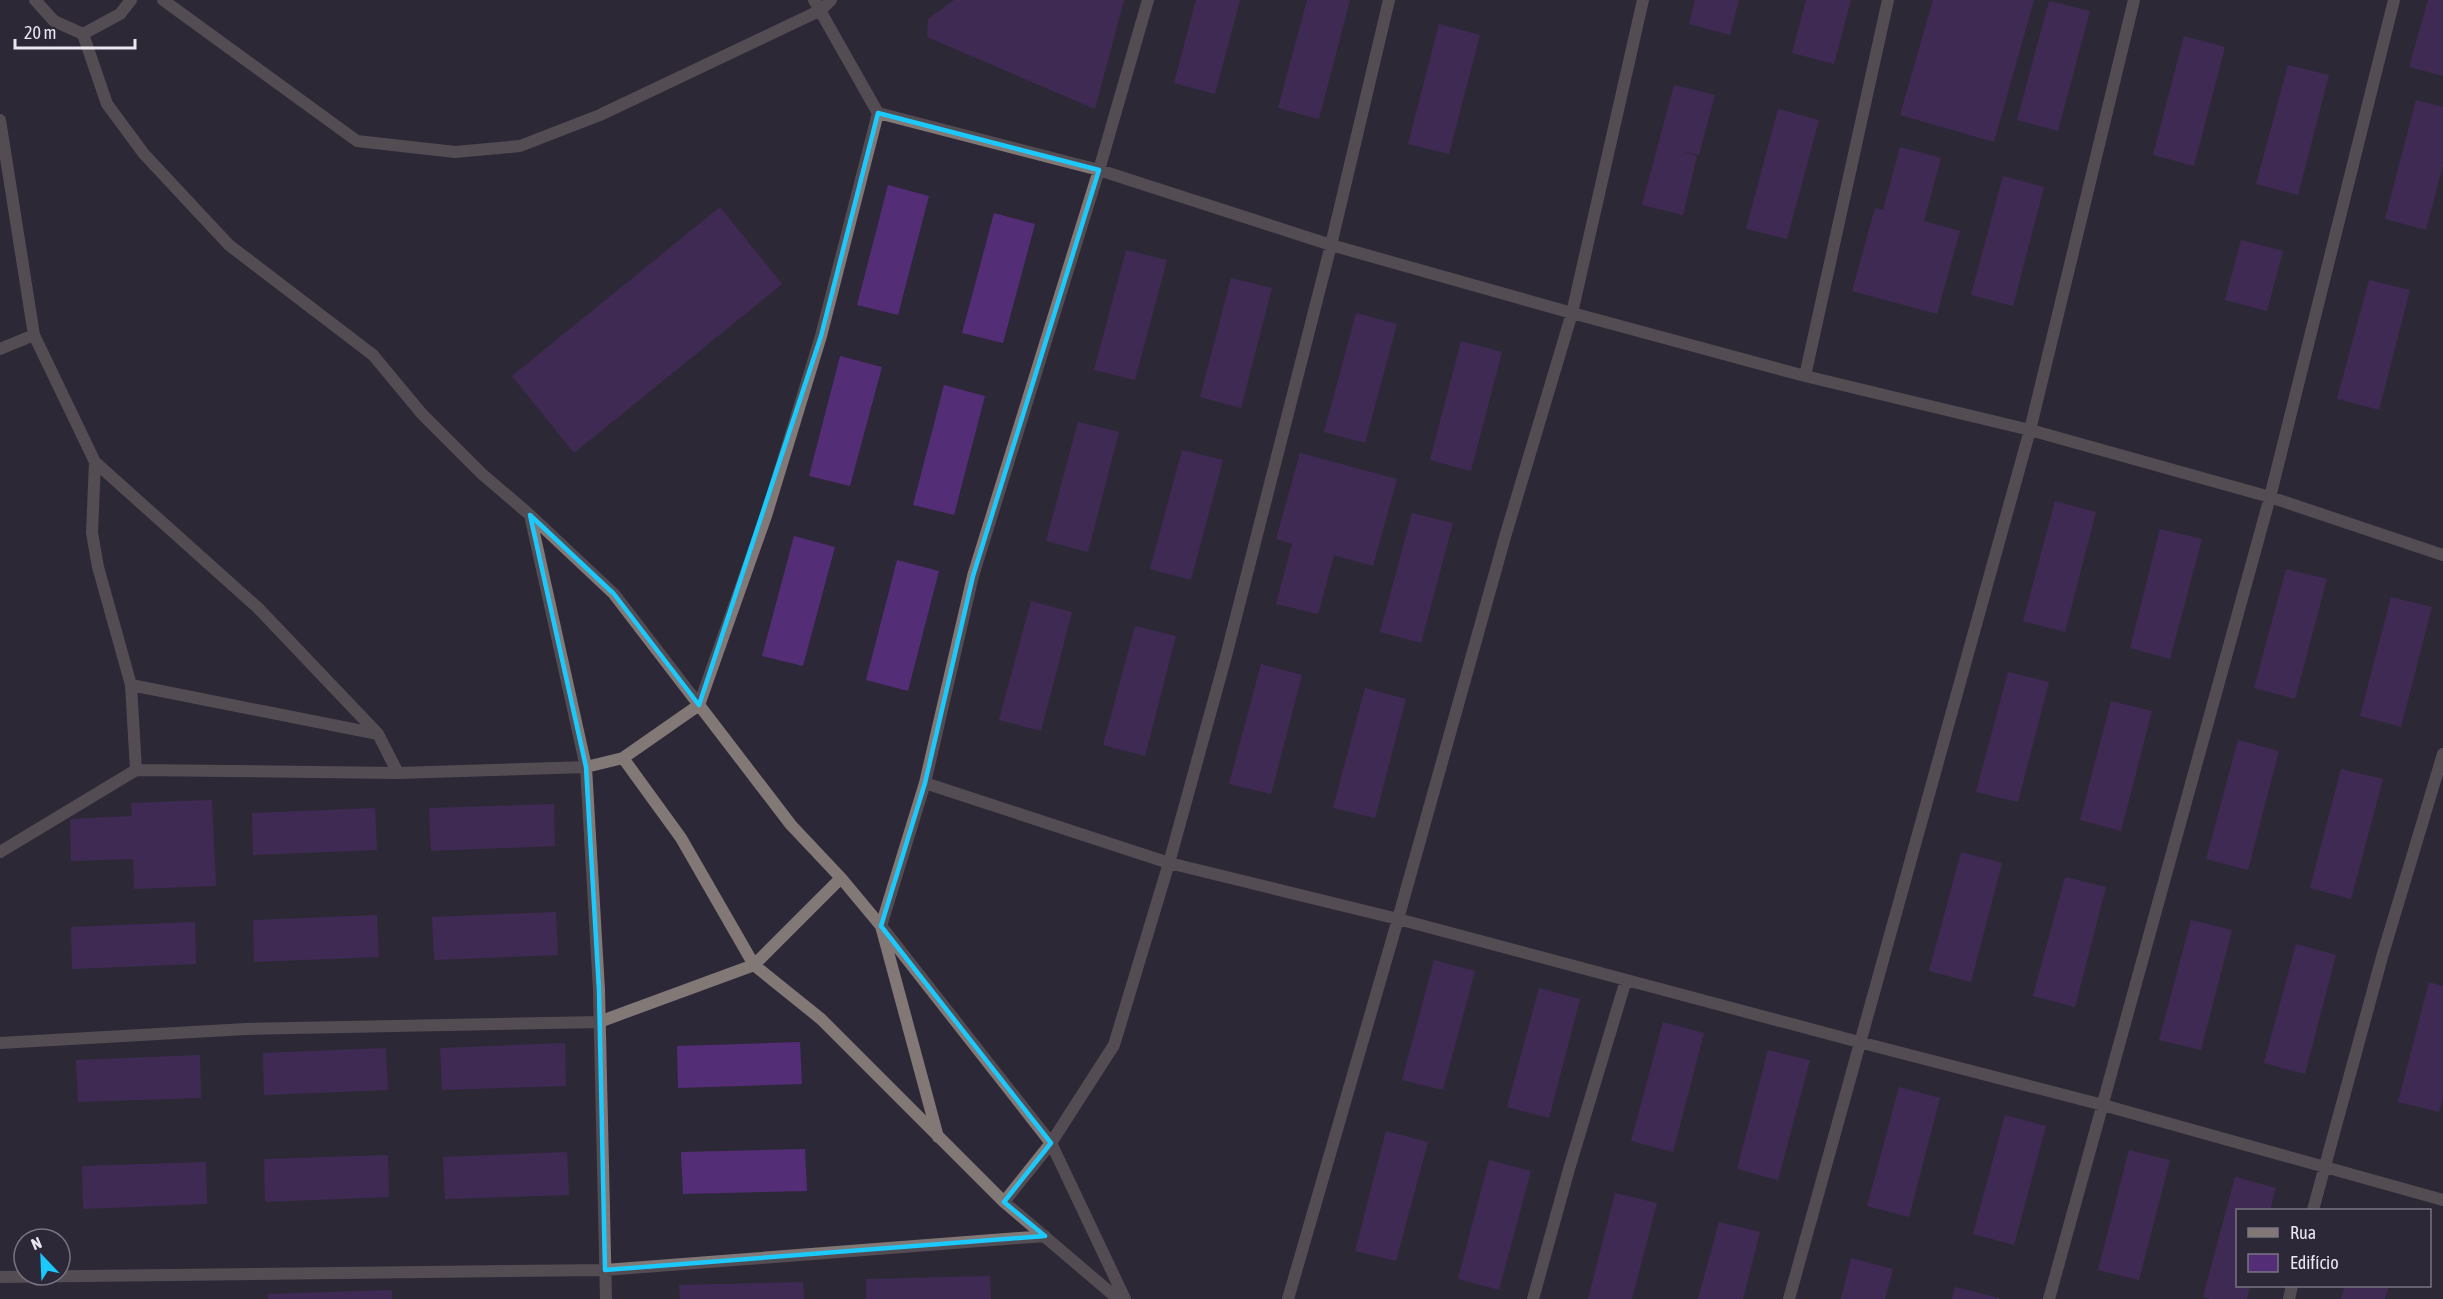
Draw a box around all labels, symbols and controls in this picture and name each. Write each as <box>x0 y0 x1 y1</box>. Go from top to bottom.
scale bar <box>15 12 135 50</box>
text: 20 m <box>24 22 56 43</box>
legend <box>2236 1209 2431 1287</box>
text: Rua <box>2290 1222 2316 1243</box>
north arrow <box>12 1227 72 1287</box>
text: N <box>28 1233 44 1253</box>
text: Edifício <box>2290 1252 2339 1273</box>

